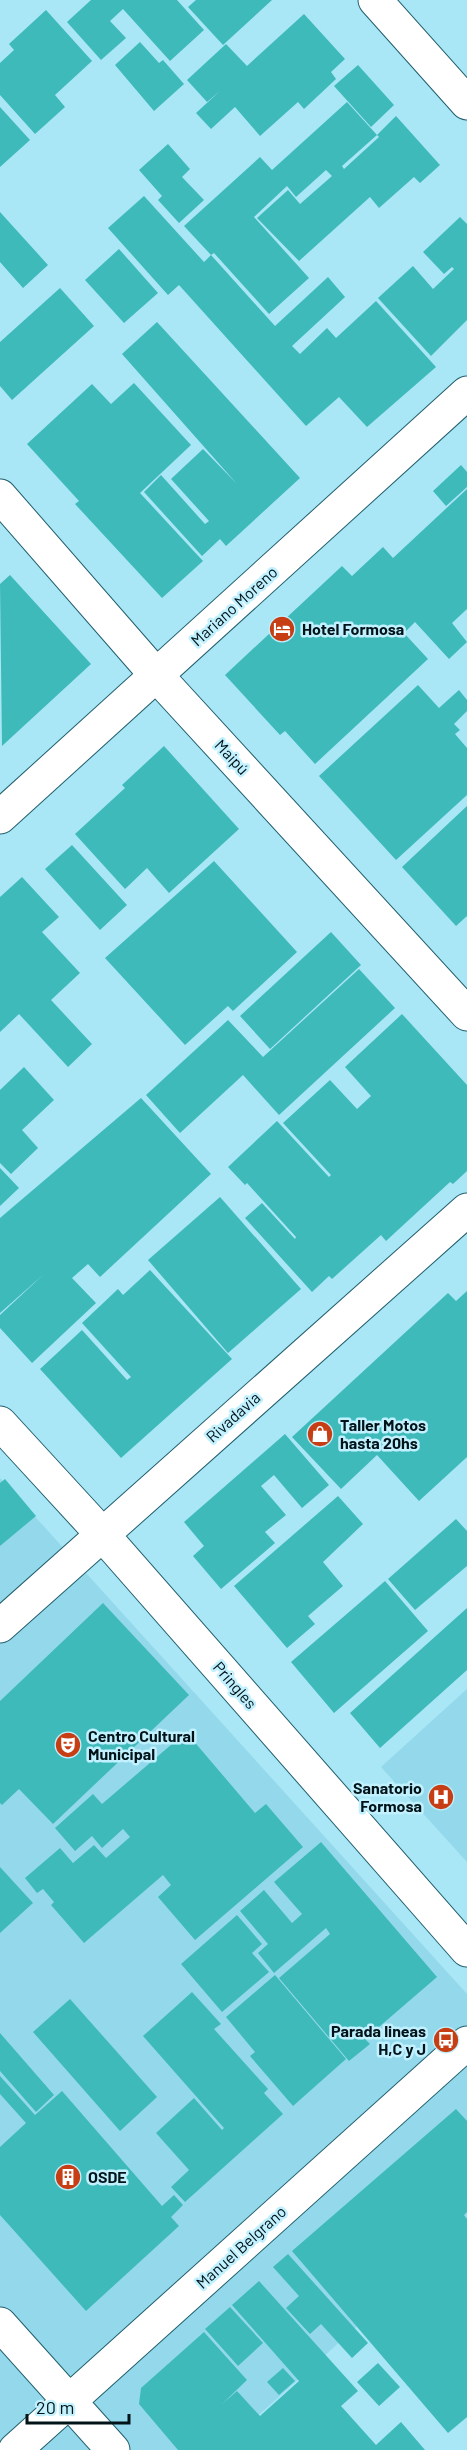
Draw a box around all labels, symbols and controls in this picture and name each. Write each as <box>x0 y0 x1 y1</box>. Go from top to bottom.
street label: Mariano Moreno <box>187 562 281 649</box>
hotel icon: Hotel Formosa <box>267 614 297 644</box>
place label: Hotel Formosa <box>302 619 404 638</box>
street label: Maipú <box>211 735 253 778</box>
street label: Rivadavia <box>202 1387 264 1446</box>
place label: Taller Motos hasta 20hs <box>340 1415 426 1452</box>
shop icon: Taller Motos hasta 20hs <box>305 1419 335 1449</box>
street label: Pringles <box>210 1657 261 1712</box>
place label: Centro Cultural Municipal <box>88 1726 195 1763</box>
theatre icon: Centro Cultural Municipal <box>53 1730 83 1760</box>
place label: Sanatorio Formosa <box>353 1778 422 1815</box>
hospital icon: Sanatorio Formosa <box>426 1782 456 1812</box>
place label: Parada lineas H,C y J <box>331 2021 426 2058</box>
bus stop icon: Parada lineas H,C y J <box>431 2025 461 2055</box>
building icon: OSDE <box>53 2162 83 2192</box>
place label: OSDE <box>88 2167 127 2186</box>
street label: Manuel Belgrano <box>192 2201 289 2292</box>
scale bar <box>27 2387 129 2425</box>
text: 20 m <box>36 2396 74 2418</box>

